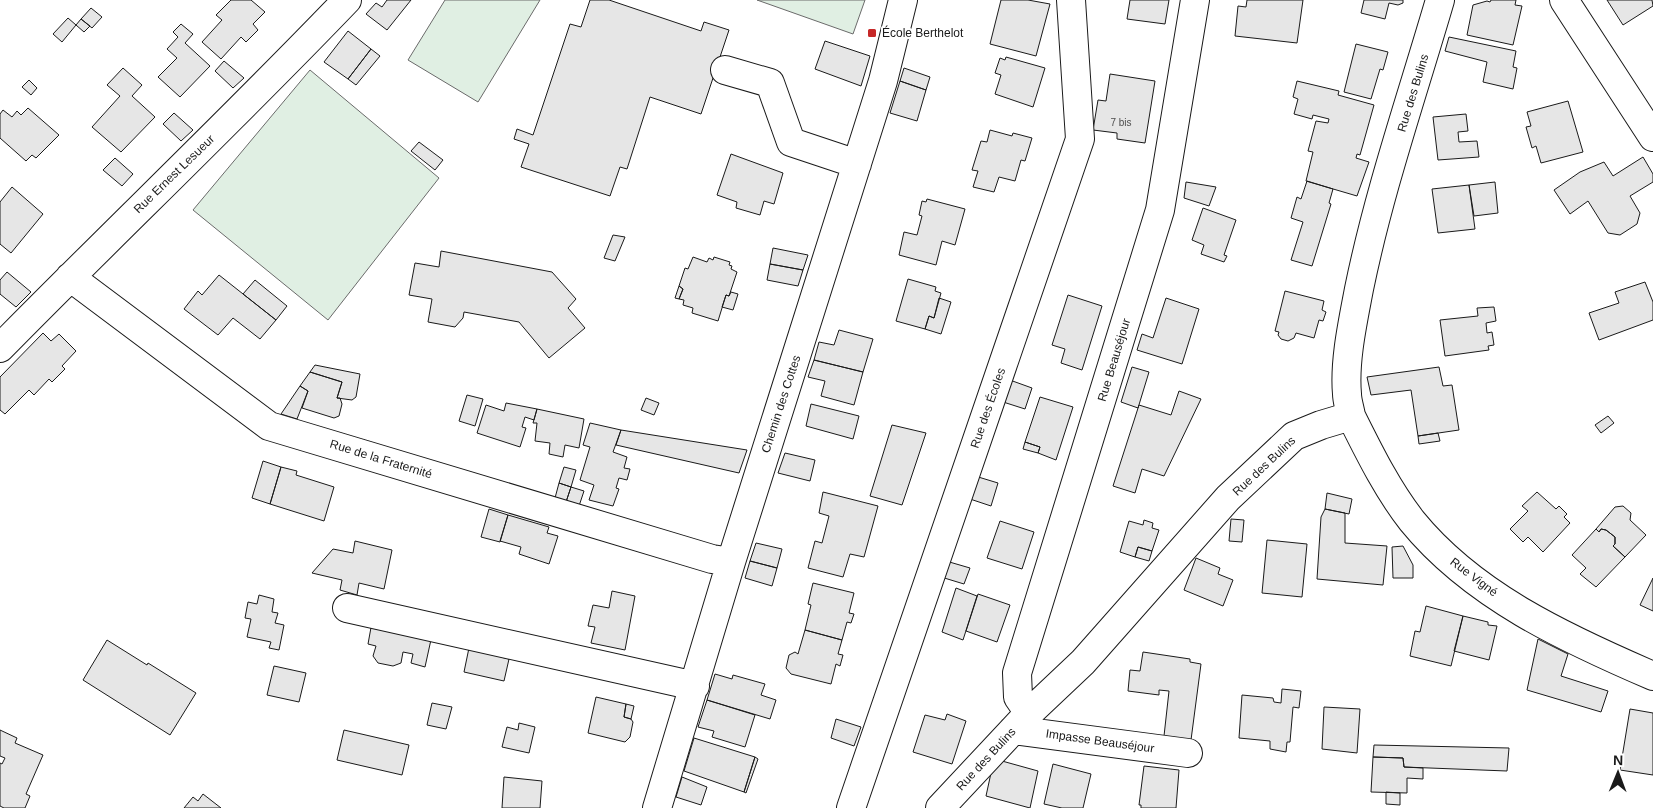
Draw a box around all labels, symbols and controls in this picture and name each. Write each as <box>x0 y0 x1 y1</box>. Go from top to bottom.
place label: École Berthelot <box>882 25 964 40</box>
marker: École Berthelot <box>866 27 878 39</box>
street label: Rue des Bulins <box>1395 52 1431 134</box>
house number: 7 bis <box>1110 117 1132 128</box>
street label: Rue Ernest Lesueur <box>131 132 217 216</box>
street label: Rue Beauséjour <box>1095 317 1133 403</box>
street label: Chemin des Cottes <box>759 353 803 455</box>
street label: Rue des Écoles <box>967 366 1008 450</box>
street label: Rue des Bulins <box>1230 433 1298 499</box>
street label: Rue de la Fraternité <box>328 437 434 481</box>
street label: Rue Vigné <box>1447 555 1501 600</box>
street label: Rue des Bulins <box>953 725 1019 793</box>
street label: Impasse Beauséjour <box>1045 726 1155 756</box>
north arrow <box>1593 748 1643 798</box>
text: N <box>1613 752 1623 768</box>

